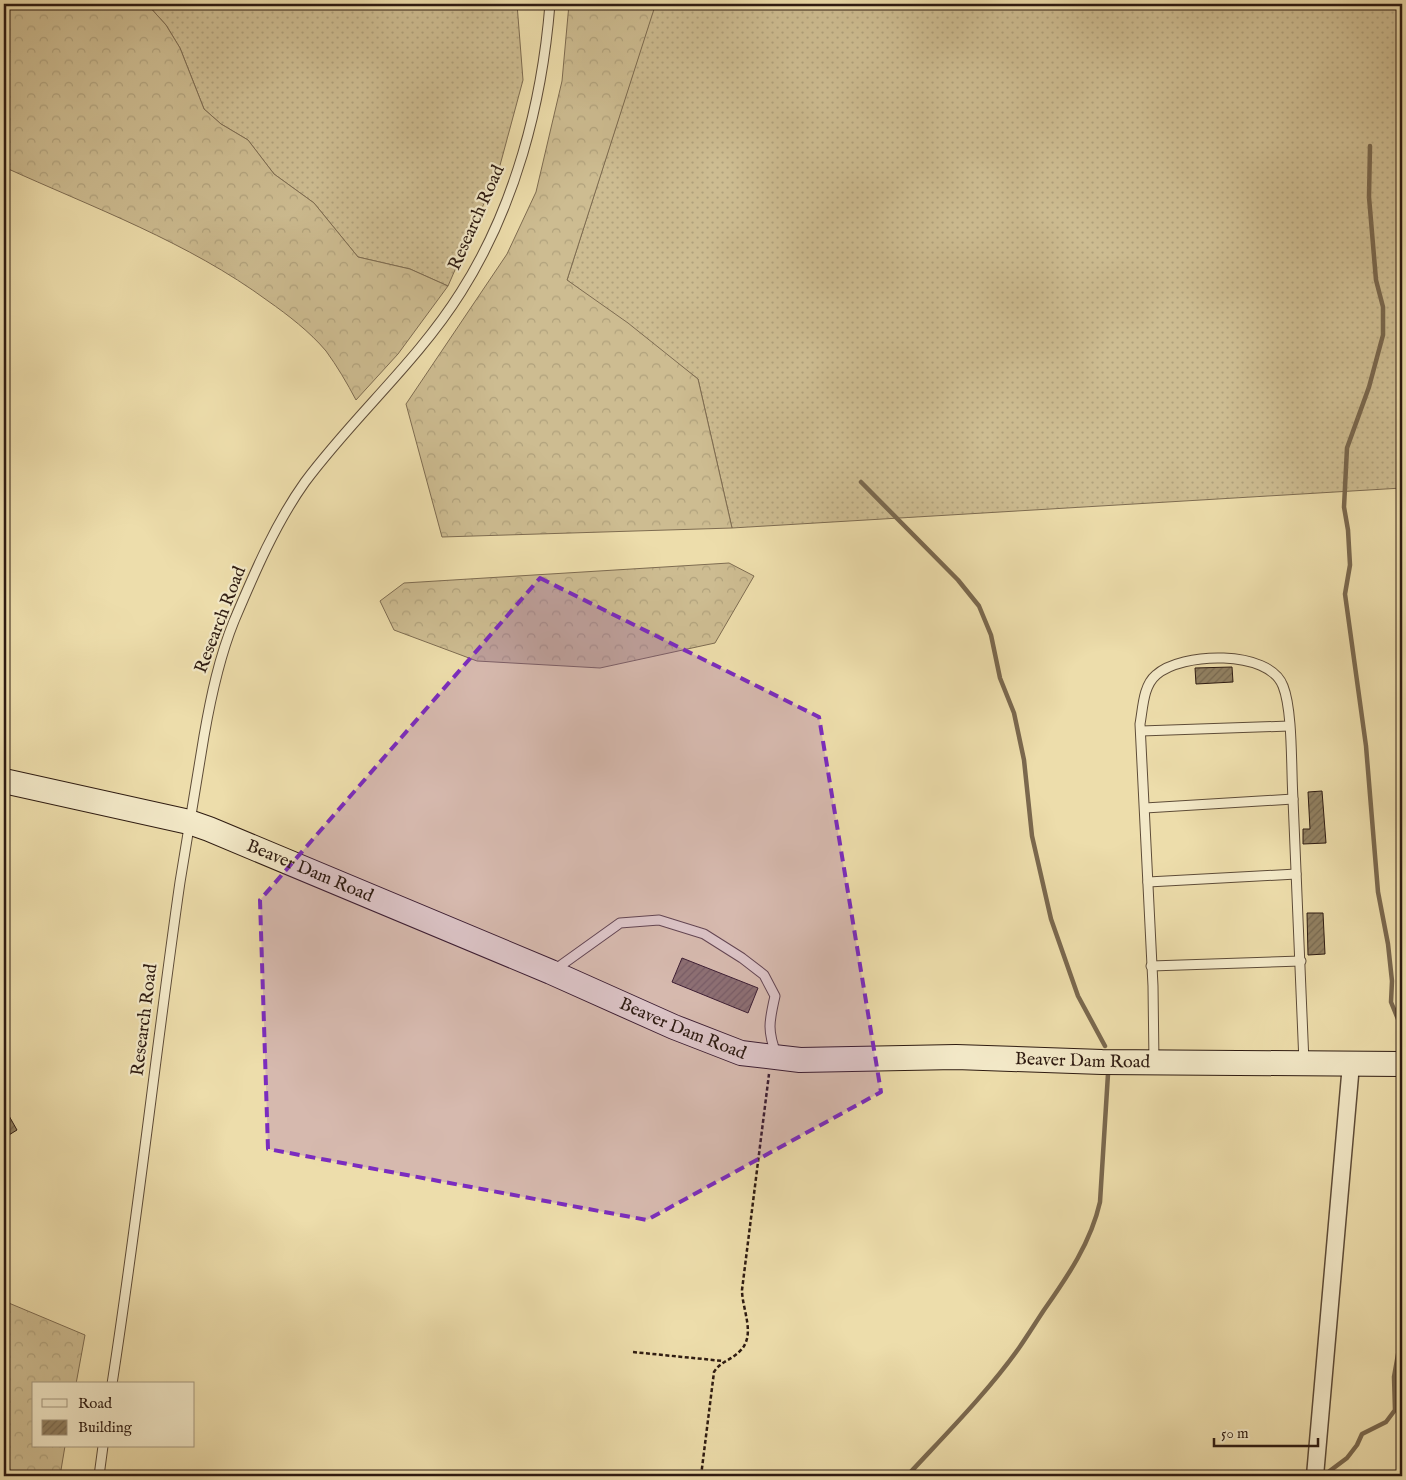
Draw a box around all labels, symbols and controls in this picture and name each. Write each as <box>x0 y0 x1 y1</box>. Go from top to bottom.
street label: Research Road <box>444 161 511 274</box>
street label: Research Road <box>190 563 252 677</box>
street label: Beaver Dam Road <box>243 834 377 908</box>
street label: Research Road <box>127 962 163 1077</box>
street label: Beaver Dam Road <box>616 993 750 1066</box>
street label: Beaver Dam Road <box>1015 1048 1151 1074</box>
legend <box>32 1382 195 1448</box>
text: Road <box>78 1394 113 1413</box>
scale bar <box>1214 1415 1317 1447</box>
text: Building <box>78 1418 133 1437</box>
text: 50 m <box>1221 1424 1249 1443</box>

